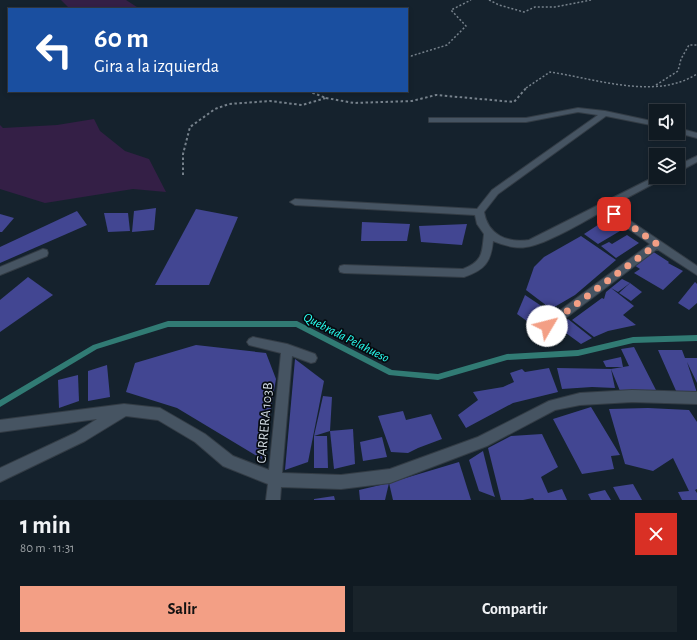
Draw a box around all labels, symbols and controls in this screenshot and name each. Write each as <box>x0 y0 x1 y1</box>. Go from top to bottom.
icon: left <box>28 24 80 76</box>
text: 60 m <box>94 25 149 53</box>
text: Gira a la izquierda <box>94 58 219 76</box>
map controls <box>649 104 685 184</box>
button: sound <box>649 104 685 140</box>
button: layers <box>649 148 685 184</box>
pin <box>597 197 631 231</box>
icon: arrive <box>603 203 625 225</box>
position arrow <box>526 305 568 347</box>
water label: Quebrada Pelahueso <box>301 311 391 365</box>
street label: CARRERA 103B <box>254 382 276 464</box>
button: close <box>635 513 677 555</box>
text: 1 min <box>20 514 71 538</box>
text: 80 m · 11:31 <box>20 542 75 555</box>
button: Salir <box>20 586 345 632</box>
button: Compartir <box>353 586 677 632</box>

